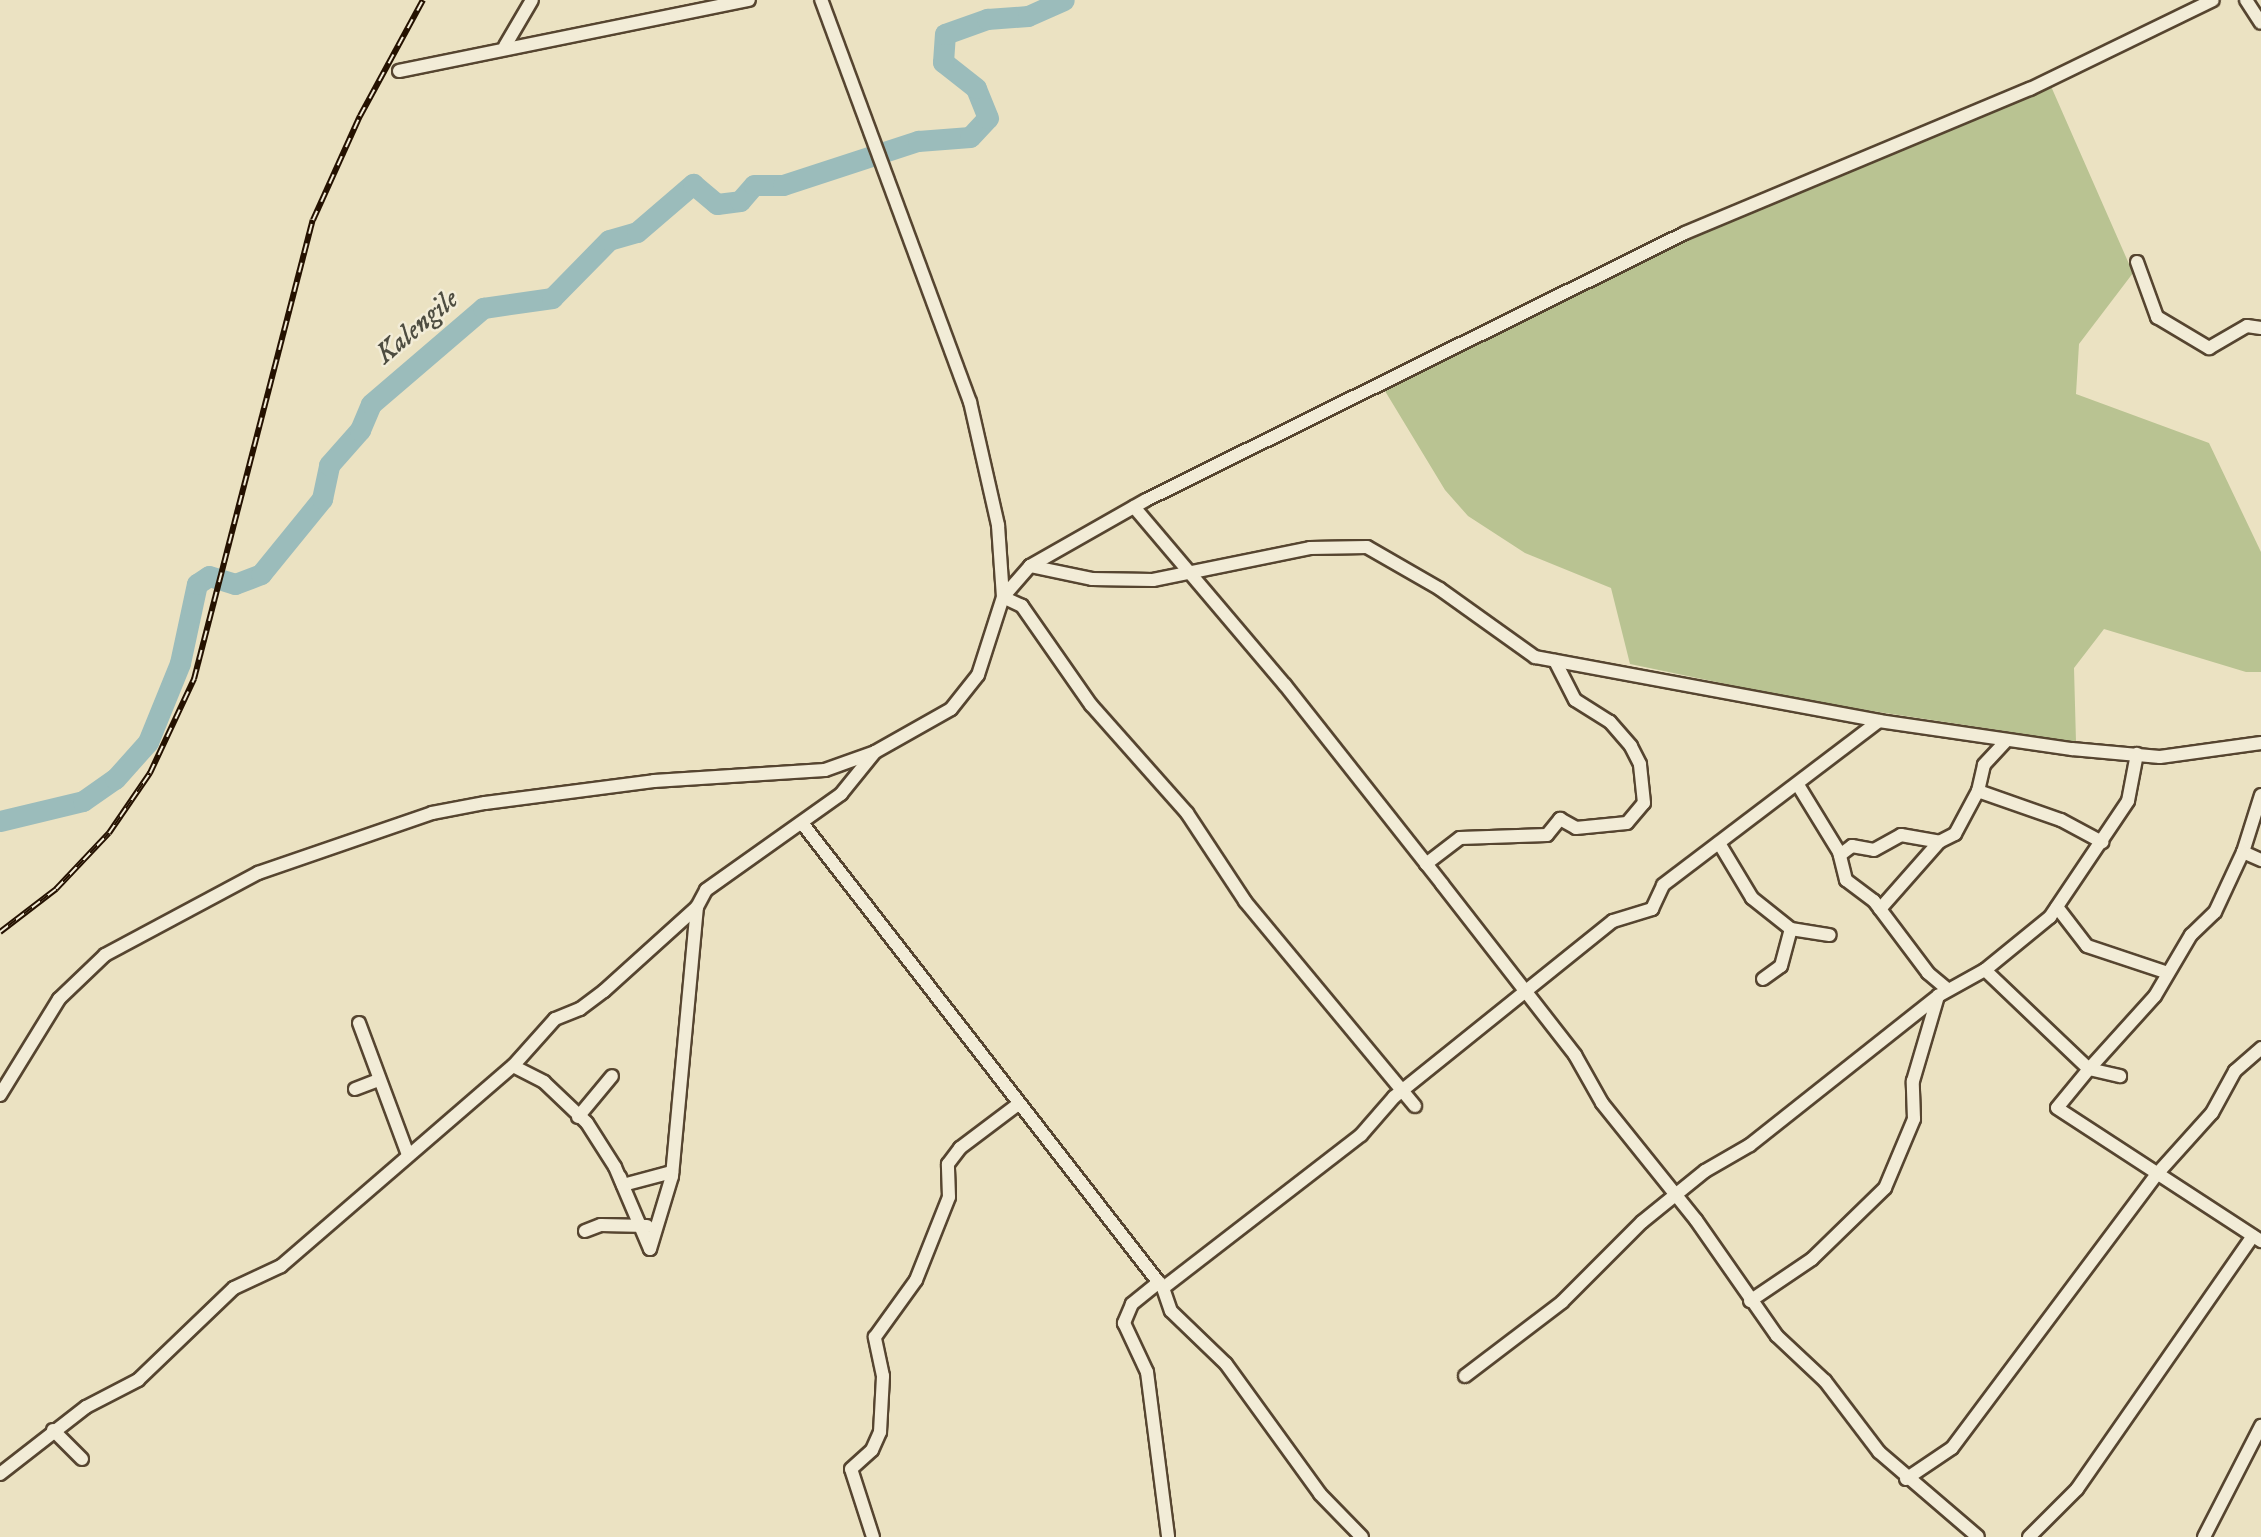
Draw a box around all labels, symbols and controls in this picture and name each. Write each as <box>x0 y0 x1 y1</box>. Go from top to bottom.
water label: Kalengile <box>369 283 465 371</box>

